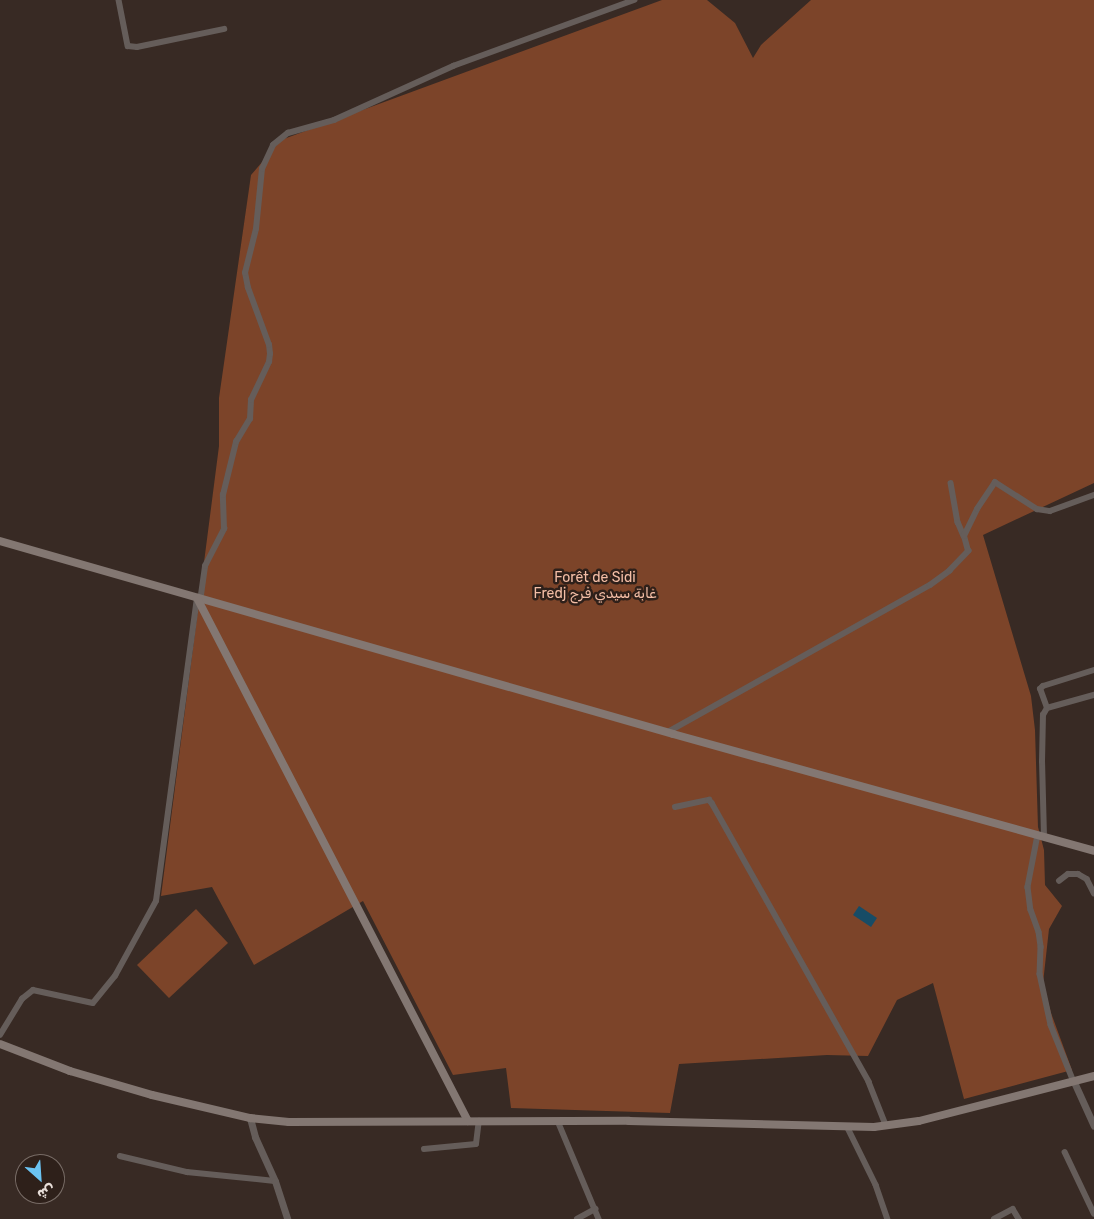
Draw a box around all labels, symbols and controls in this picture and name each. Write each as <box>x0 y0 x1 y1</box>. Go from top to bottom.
park label: Forêt de Sidi Fredj غابة سيدي فرج <box>533 570 657 602</box>
north arrow <box>15 1154 65 1204</box>
text: ش <box>35 1181 58 1204</box>

